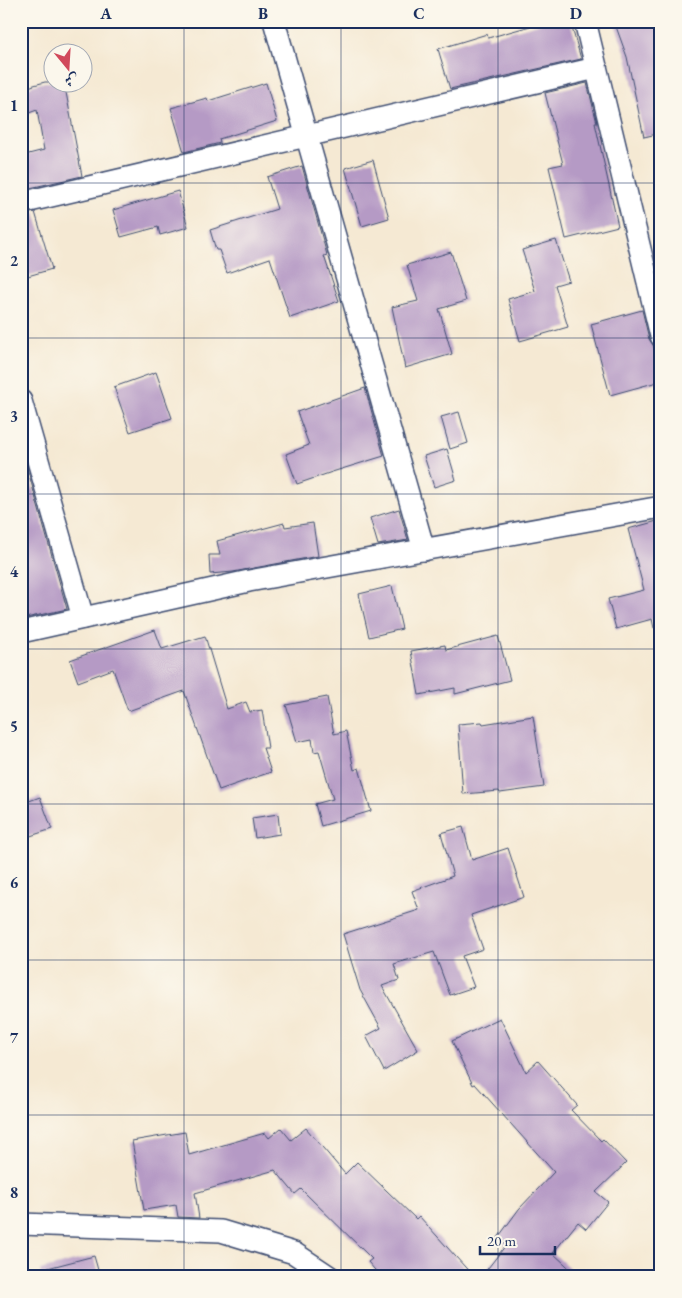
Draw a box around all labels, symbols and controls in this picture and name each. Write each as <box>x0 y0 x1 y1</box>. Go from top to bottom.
text: A <box>99 3 112 24</box>
text: B <box>258 3 268 24</box>
text: C <box>413 3 425 24</box>
text: D <box>570 3 582 24</box>
north arrow <box>42 42 92 92</box>
text: ش <box>63 70 81 91</box>
text: 1 <box>10 95 18 116</box>
text: 2 <box>10 250 19 271</box>
text: 3 <box>10 406 18 427</box>
text: 4 <box>10 561 19 582</box>
text: 5 <box>10 716 18 737</box>
text: 6 <box>10 872 19 893</box>
text: 7 <box>10 1027 19 1048</box>
text: 8 <box>10 1182 18 1203</box>
scale bar <box>480 1223 554 1255</box>
text: 20 m <box>487 1231 516 1250</box>

